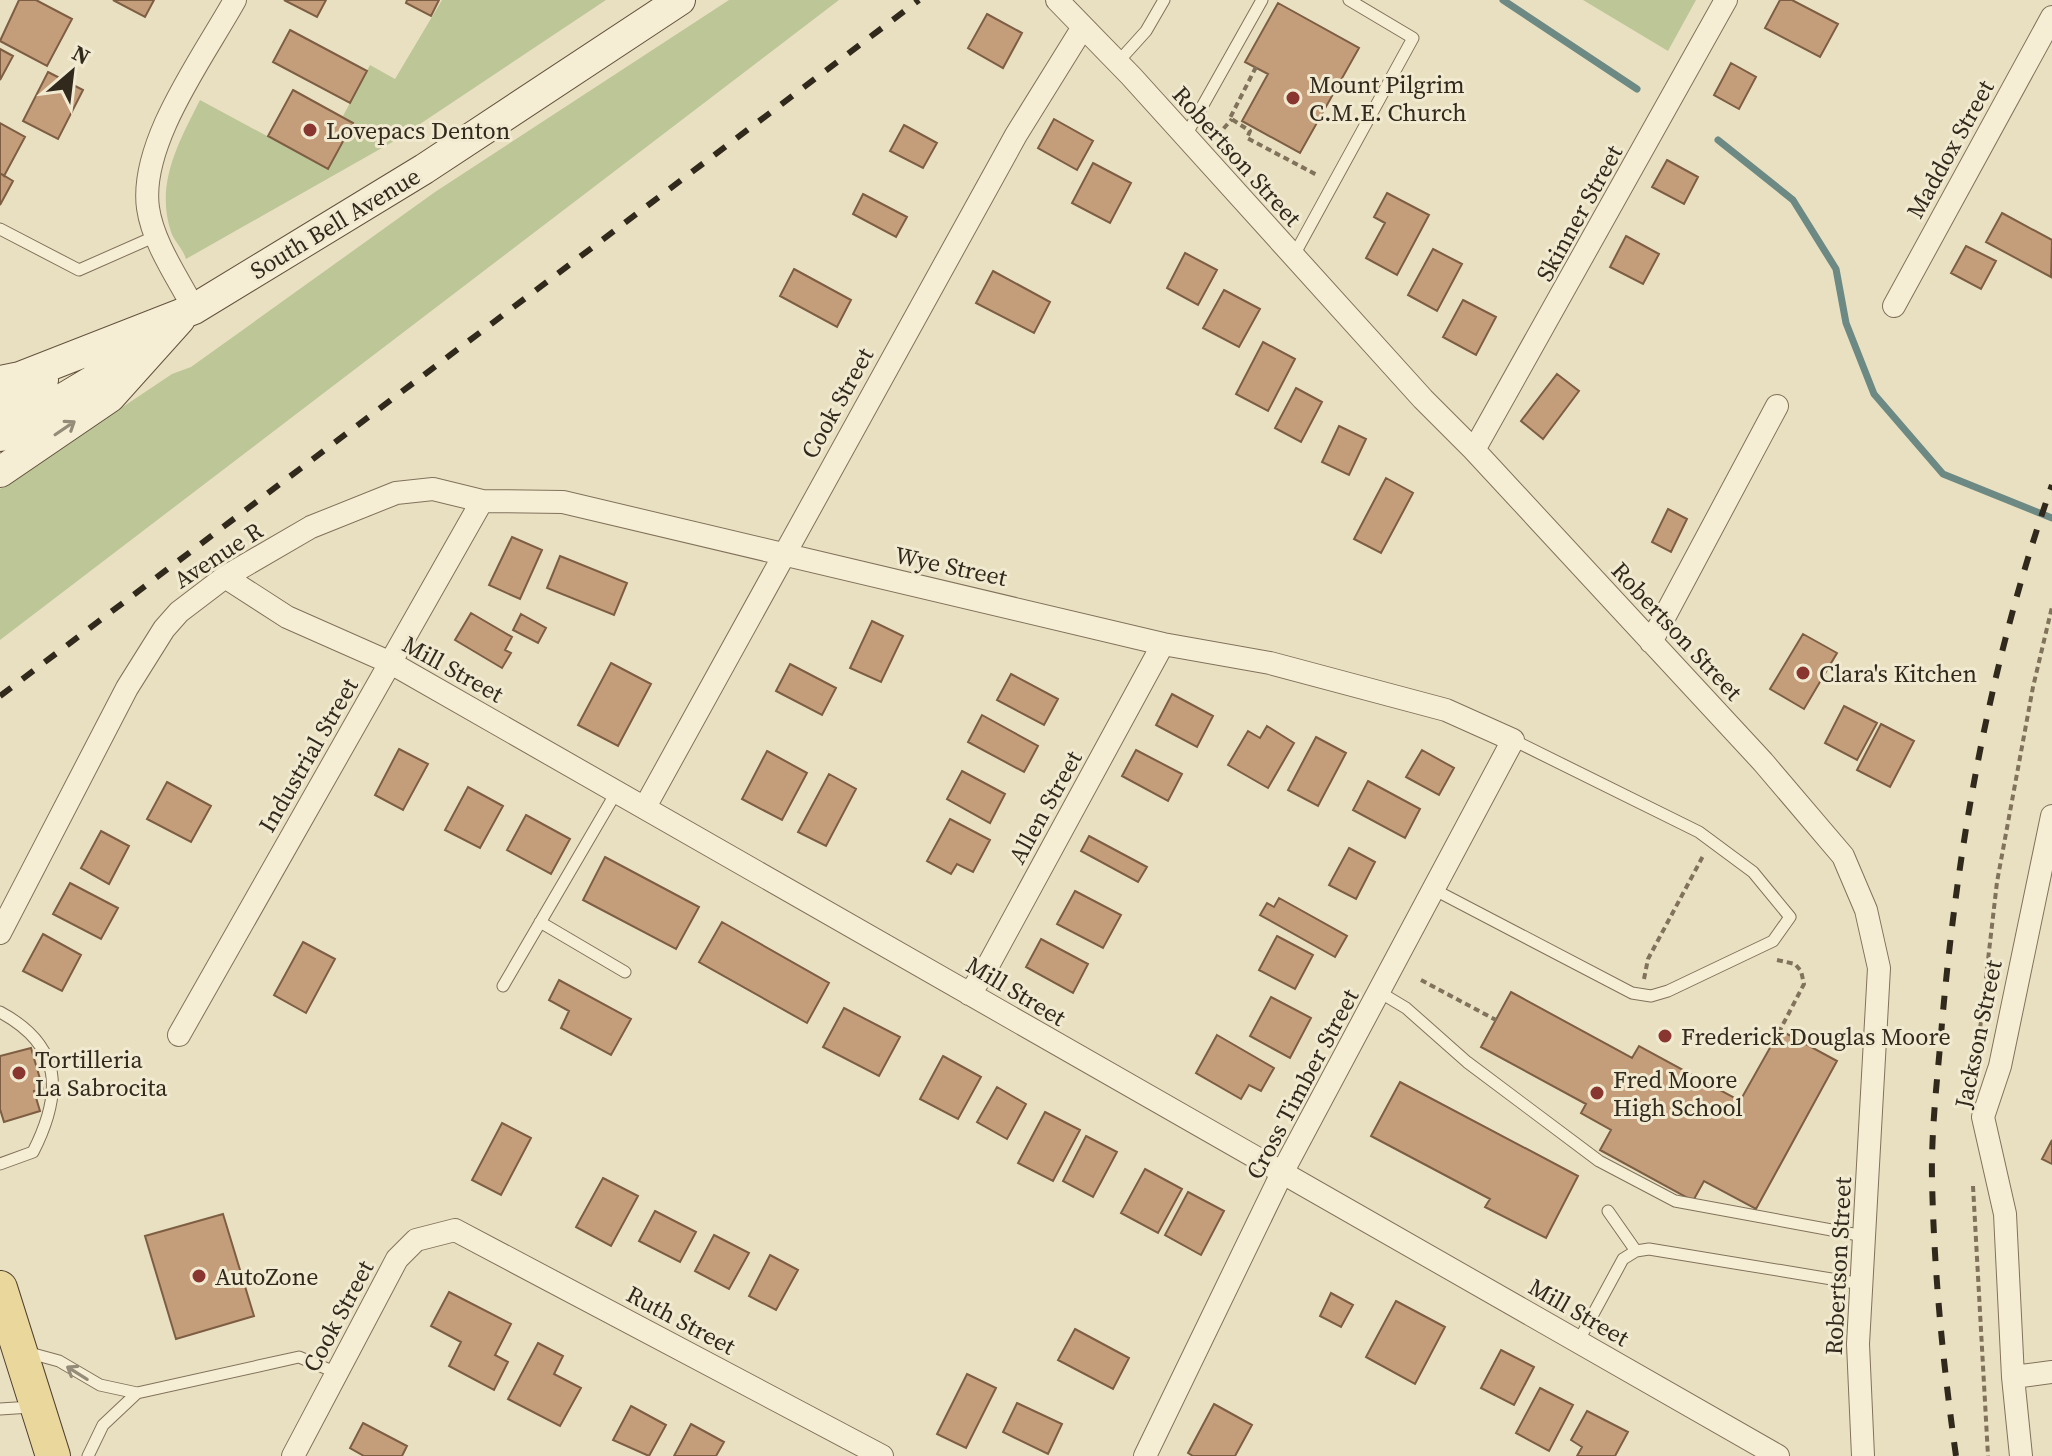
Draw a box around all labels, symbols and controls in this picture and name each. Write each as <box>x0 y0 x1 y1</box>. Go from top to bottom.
north arrow <box>32 32 112 112</box>
text: N <box>67 37 96 71</box>
place label: Mount Pilgrim C.M.E. Church <box>1309 68 1467 129</box>
street label: Maddox Street <box>1898 74 2002 224</box>
street label: Robertson Street <box>1165 79 1309 234</box>
marker: Mount Pilgrim C.M.E. Church <box>1284 89 1302 107</box>
place label: Lovepacs Denton <box>326 114 510 147</box>
marker: Lovepacs Denton <box>301 121 319 139</box>
street label: Skinner Street <box>1528 139 1630 287</box>
street label: South Bell Avenue <box>244 159 426 287</box>
street label: Cook Street <box>793 341 881 464</box>
one-way arrow <box>53 420 75 437</box>
street label: Avenue R <box>167 514 269 596</box>
street label: Wye Street <box>892 538 1010 594</box>
street label: Robertson Street <box>1604 554 1750 708</box>
street label: Mill Street <box>397 628 510 710</box>
place label: Clara's Kitchen <box>1819 657 1977 690</box>
marker: Clara's Kitchen <box>1794 664 1812 682</box>
street label: Industrial Street <box>250 672 366 838</box>
street label: Allen Street <box>1000 744 1090 870</box>
street label: Mill Street <box>960 948 1072 1034</box>
street label: Jackson Street <box>1946 957 2010 1112</box>
street label: Cross Timber Street <box>1238 983 1366 1185</box>
place label: Frederick Douglas Moore <box>1681 1020 1951 1053</box>
marker: Frederick Douglas Moore <box>1656 1027 1674 1045</box>
place label: Tortilleria La Sabrocita <box>35 1043 168 1104</box>
place label: Fred Moore High School <box>1613 1063 1743 1124</box>
marker: Tortilleria La Sabrocita <box>10 1064 28 1082</box>
marker: Fred Moore High School <box>1588 1084 1606 1102</box>
street label: Robertson Street <box>1817 1176 1859 1356</box>
street label: Cook Street <box>295 1254 381 1378</box>
place label: AutoZone <box>215 1260 319 1293</box>
marker: AutoZone <box>190 1267 208 1285</box>
street label: Mill Street <box>1523 1270 1635 1354</box>
street label: Ruth Street <box>621 1277 742 1363</box>
one-way arrow <box>66 1364 89 1380</box>

